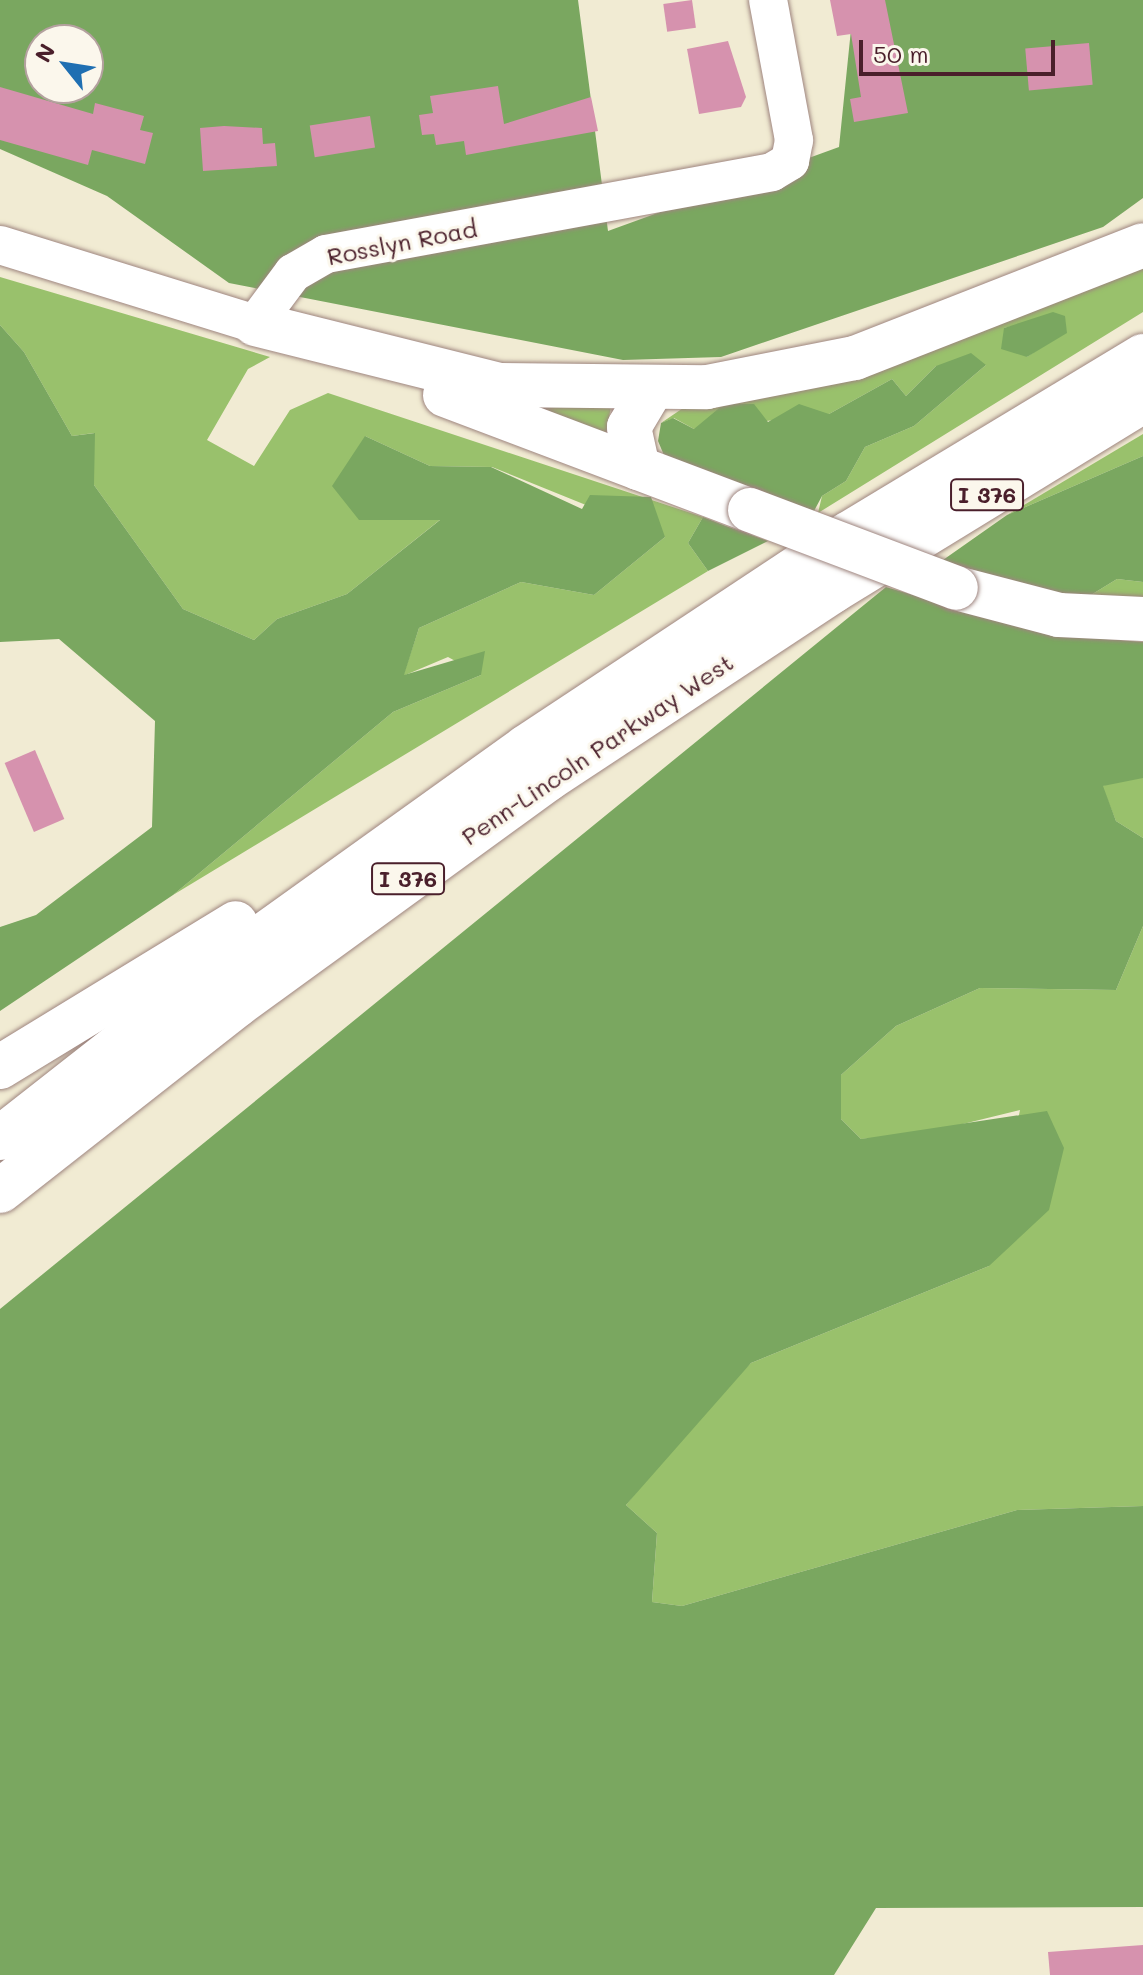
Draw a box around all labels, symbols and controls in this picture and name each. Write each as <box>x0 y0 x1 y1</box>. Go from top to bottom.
north arrow <box>24 24 104 104</box>
scale bar <box>863 24 1059 74</box>
text: N <box>28 38 61 67</box>
text: 50 m <box>873 38 929 69</box>
street label: Rosslyn Road <box>325 213 479 271</box>
road number: I 376 <box>949 477 1025 513</box>
street label: Penn-Lincoln Parkway West <box>456 647 738 851</box>
road number: I 376 <box>370 861 446 897</box>

